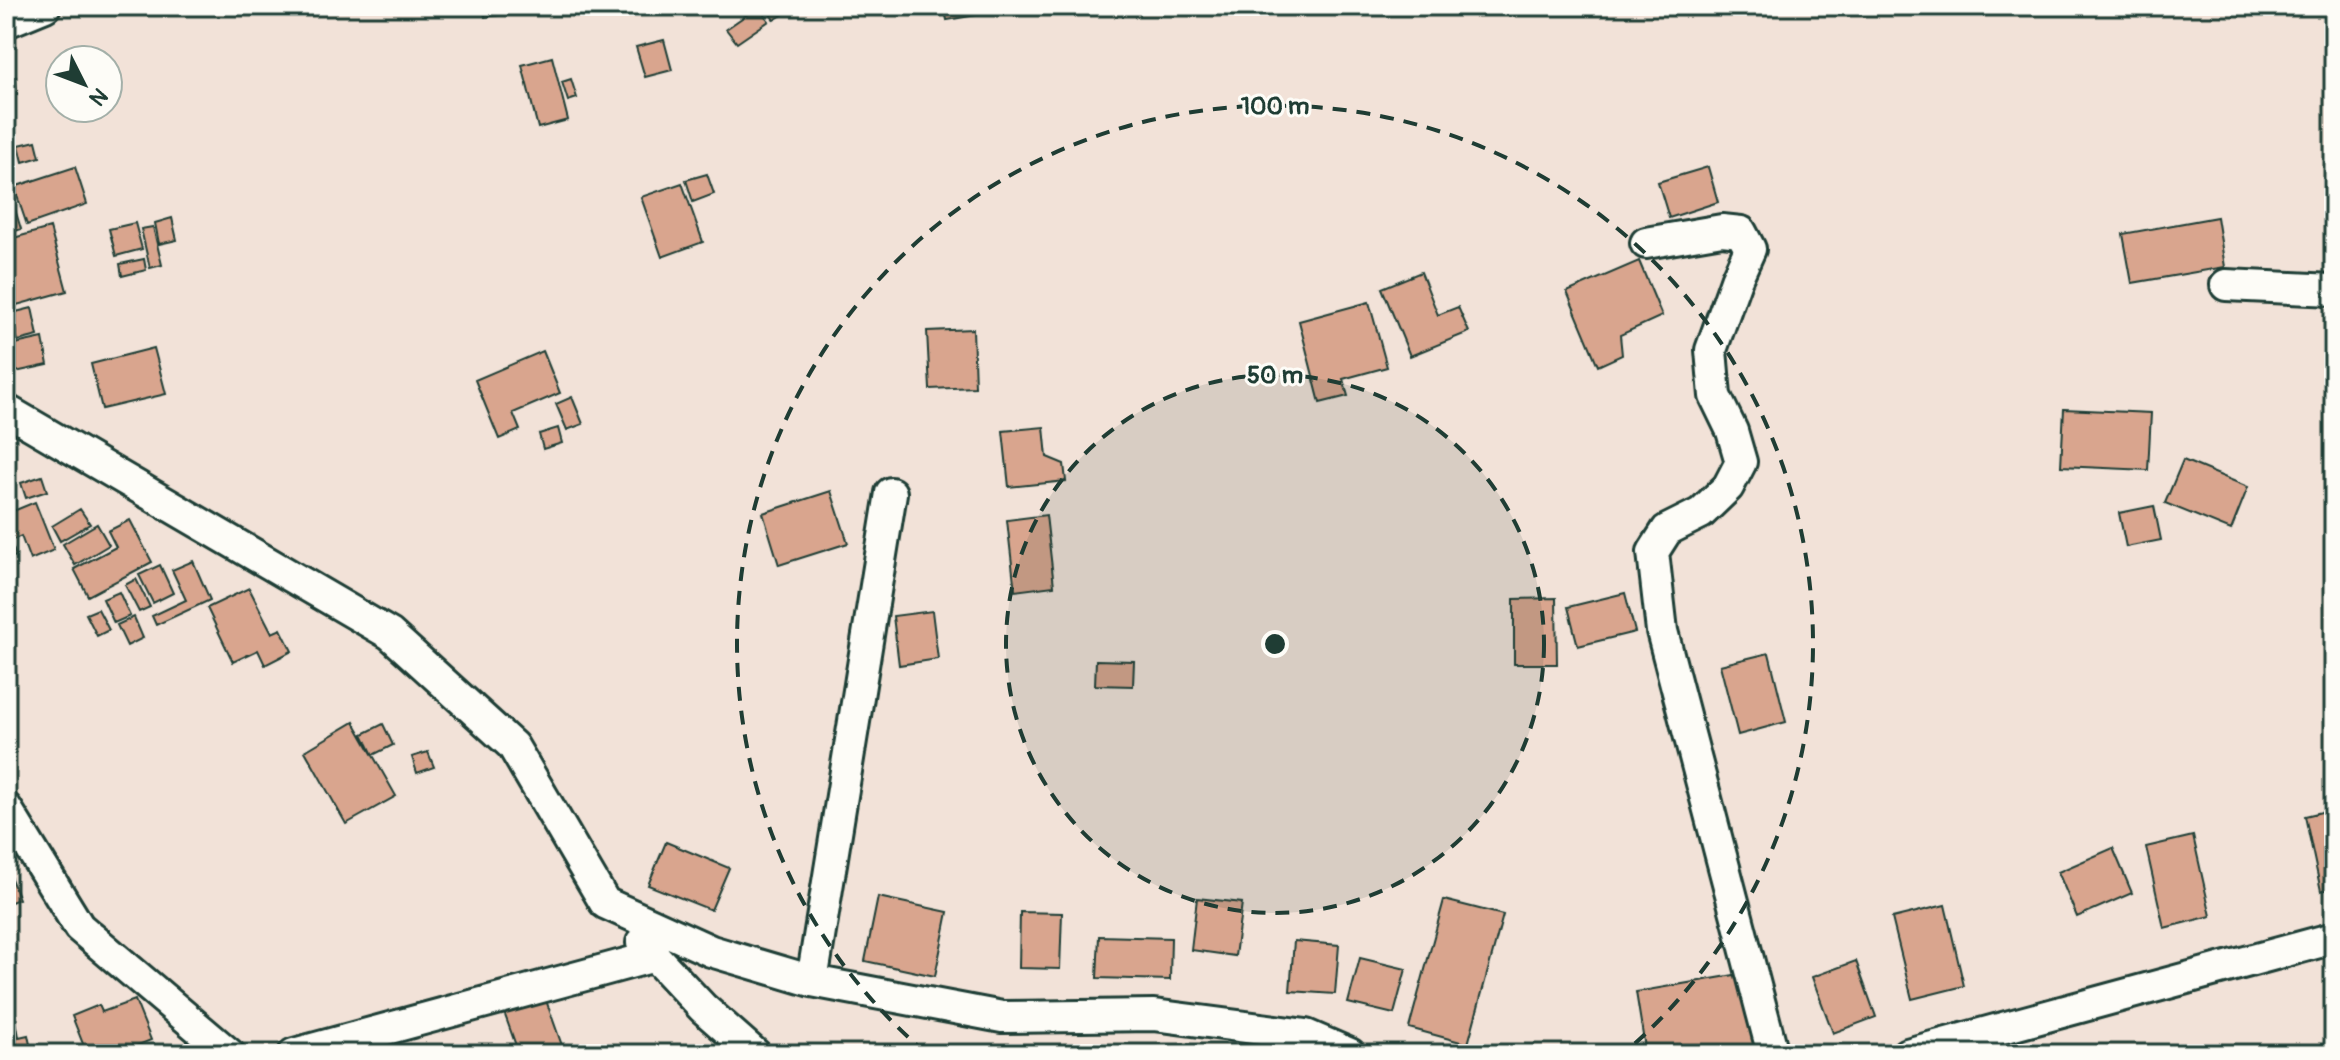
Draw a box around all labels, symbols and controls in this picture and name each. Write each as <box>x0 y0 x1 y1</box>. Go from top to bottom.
north arrow <box>44 44 124 124</box>
text: N <box>83 82 114 112</box>
text: 100 m <box>1241 92 1309 121</box>
text: 50 m <box>1247 361 1303 390</box>
centre of rings <box>1261 630 1289 658</box>

